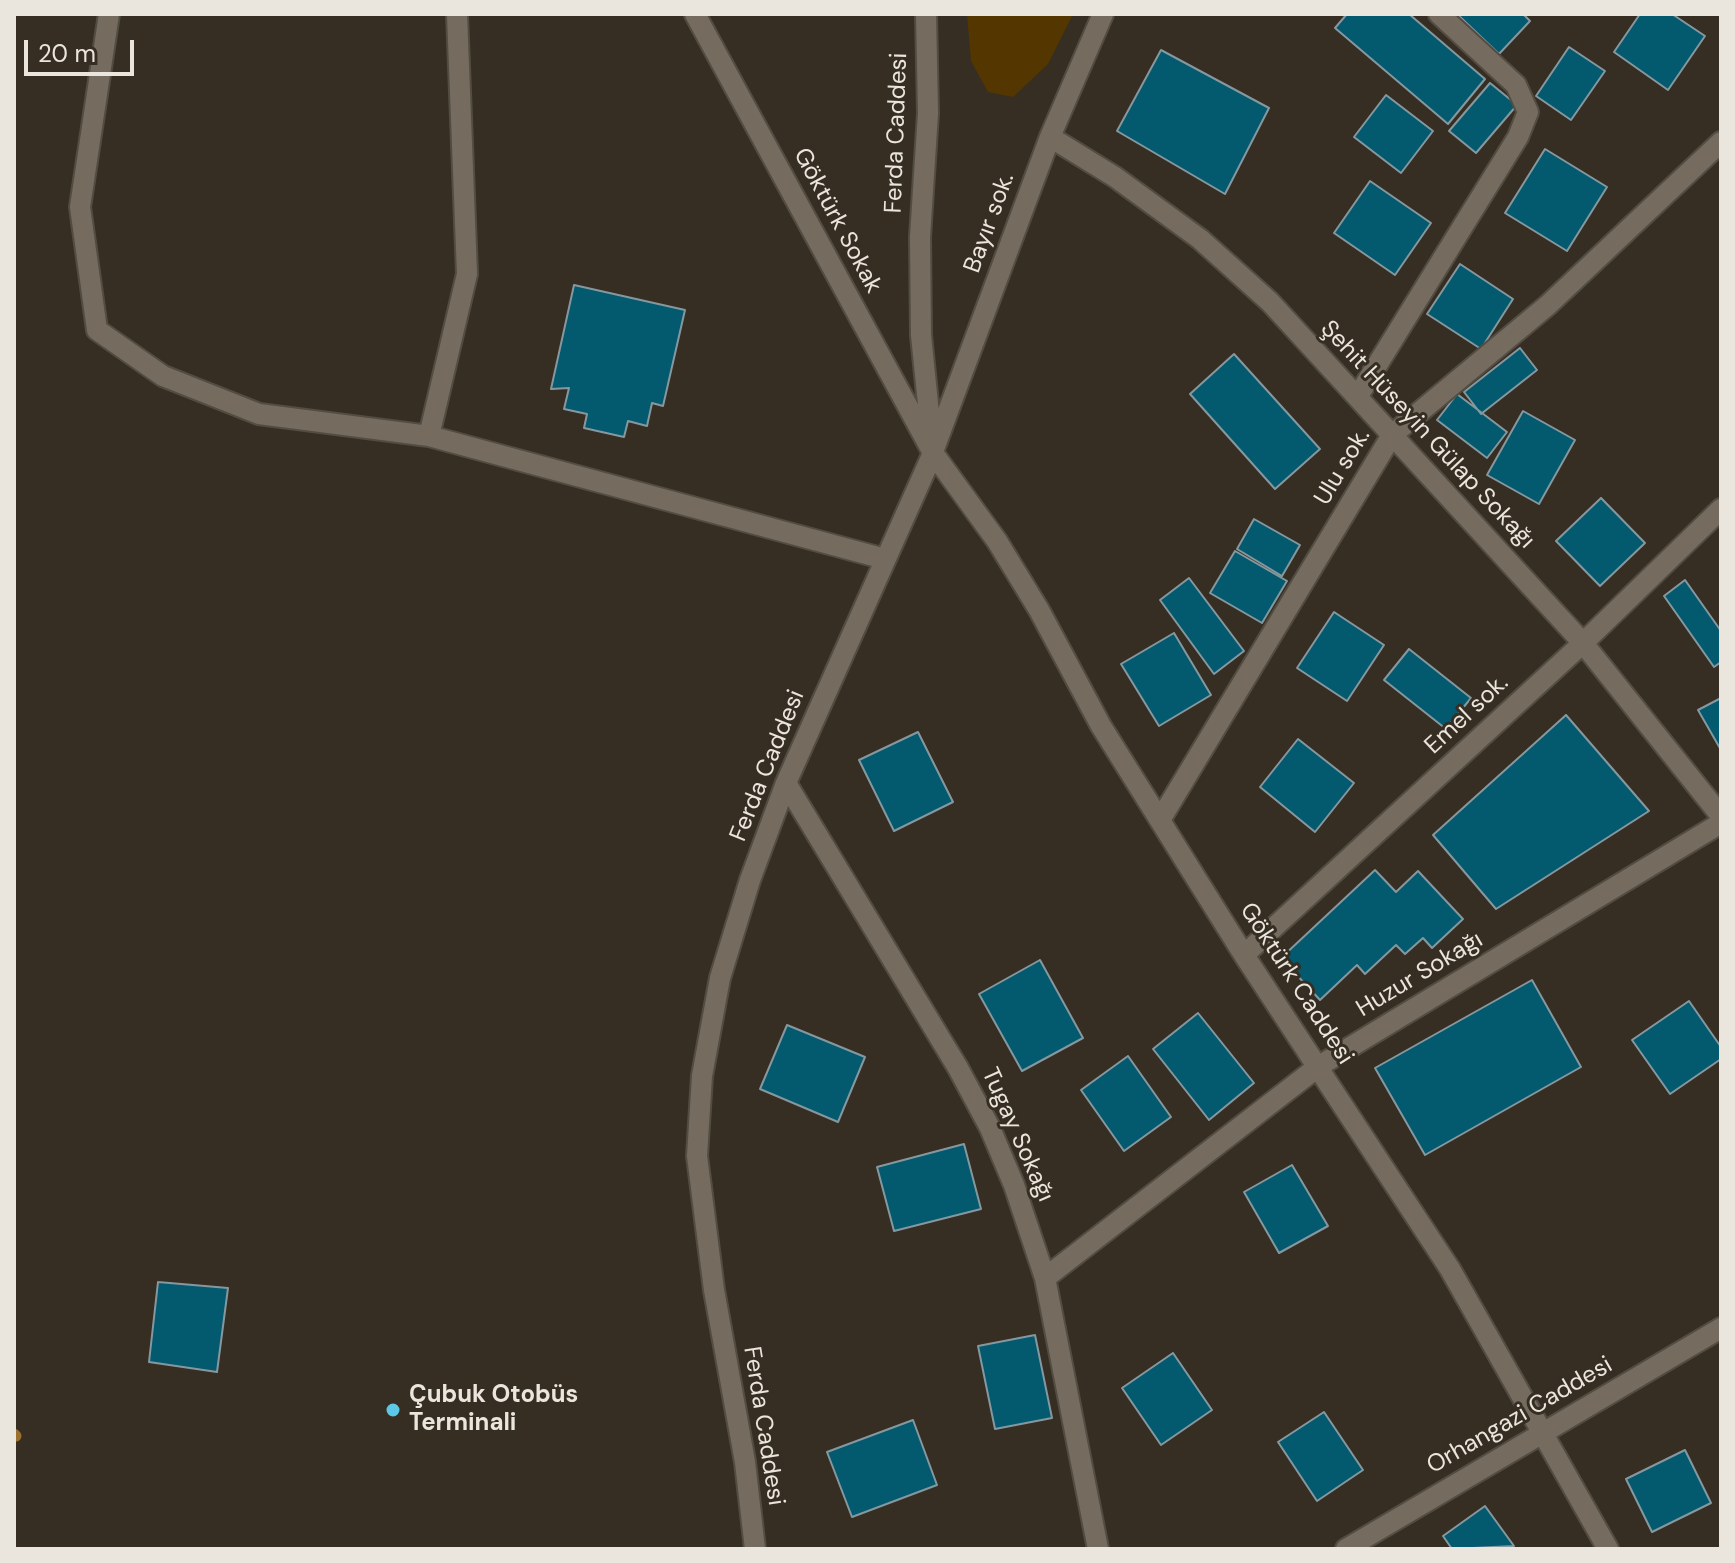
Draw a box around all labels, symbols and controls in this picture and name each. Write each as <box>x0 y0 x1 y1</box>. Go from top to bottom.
scale bar <box>28 24 138 74</box>
text: 20 m <box>38 38 96 69</box>
street label: Ferda Caddesi <box>880 52 914 214</box>
street label: Göktürk Sokak <box>787 143 887 299</box>
street label: Bayır sok. <box>959 169 1021 277</box>
street label: Şehit Hüseyin Gülap Sokağı <box>1314 315 1540 555</box>
street label: Ulu sok. <box>1309 423 1377 511</box>
street label: Emel sok. <box>1419 669 1515 761</box>
street label: Ferda Caddesi <box>725 686 811 846</box>
street label: Göktürk Caddesi <box>1233 898 1359 1070</box>
street label: Huzur Sokağı <box>1352 926 1488 1024</box>
street label: Tugay Sokağı <box>975 1063 1059 1207</box>
street label: Ferda Caddesi <box>736 1344 790 1508</box>
street label: Orhangazi Caddesi <box>1422 1351 1618 1481</box>
place label: Çubuk Otobüs Terminali <box>409 1382 578 1438</box>
marker: Çubuk Otobüs Terminali <box>384 1401 402 1419</box>

